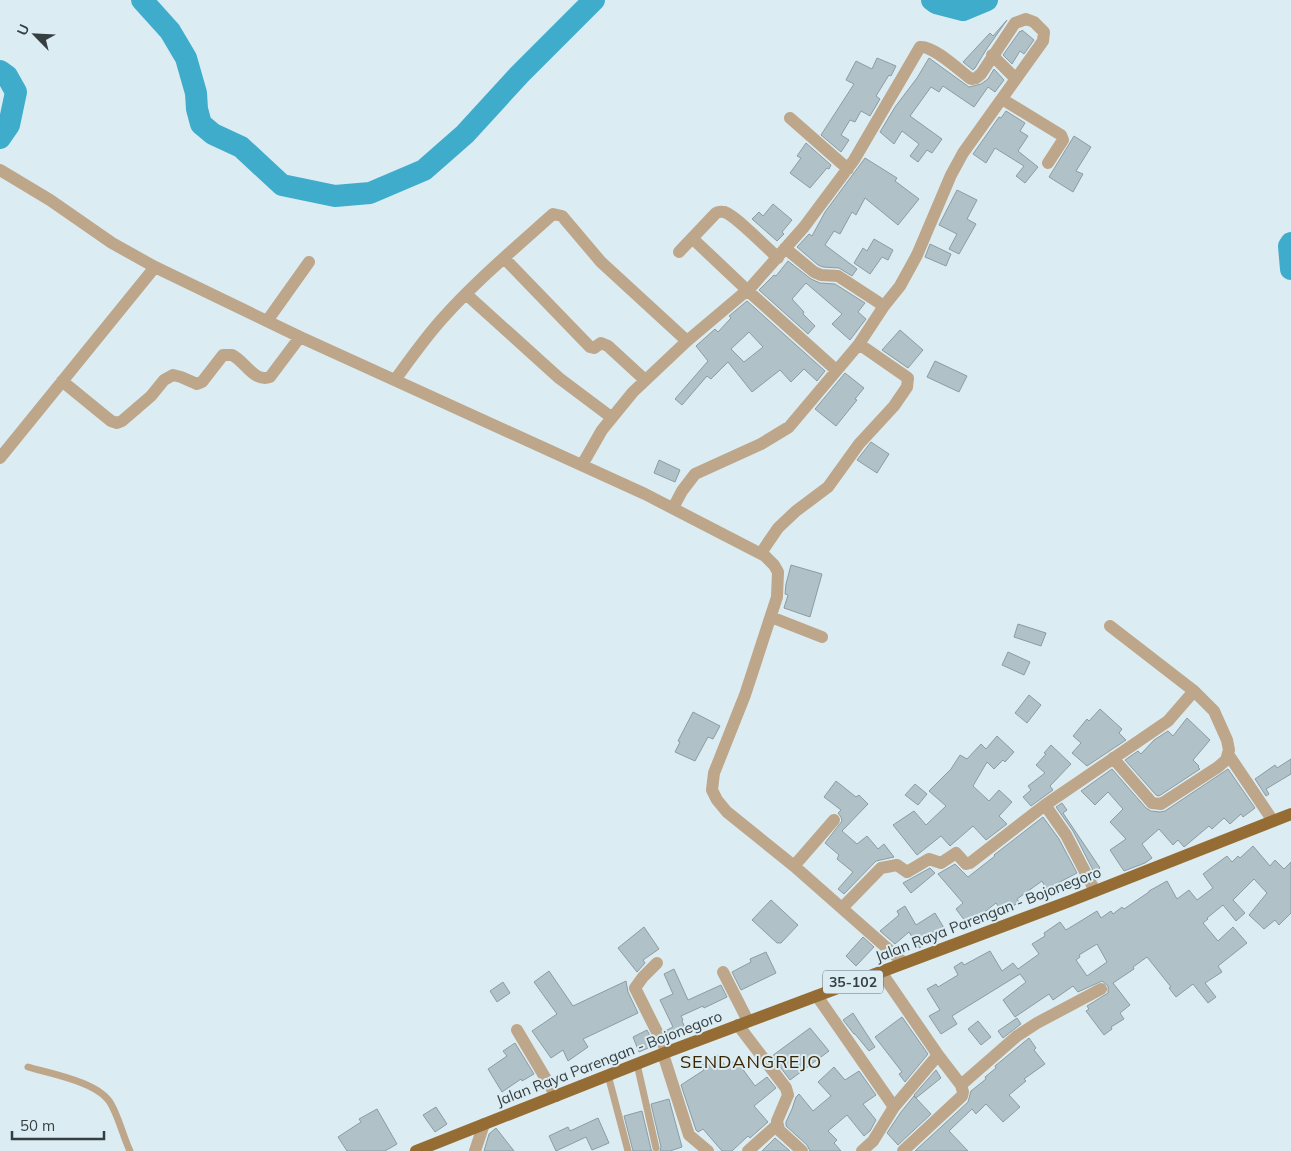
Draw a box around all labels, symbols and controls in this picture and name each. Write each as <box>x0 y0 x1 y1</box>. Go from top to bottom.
north arrow <box>10 10 60 60</box>
text: U <box>13 21 33 38</box>
street label: Jalan Raya Parengan - Bojonegoro <box>872 862 1104 966</box>
road number: 35-102 <box>823 970 883 994</box>
street label: Jalan Raya Parengan - Bojonegoro <box>493 1006 725 1110</box>
district label: SENDANGREJO <box>680 1050 822 1073</box>
scale bar <box>12 1108 105 1140</box>
text: 50 m <box>20 1116 55 1135</box>

